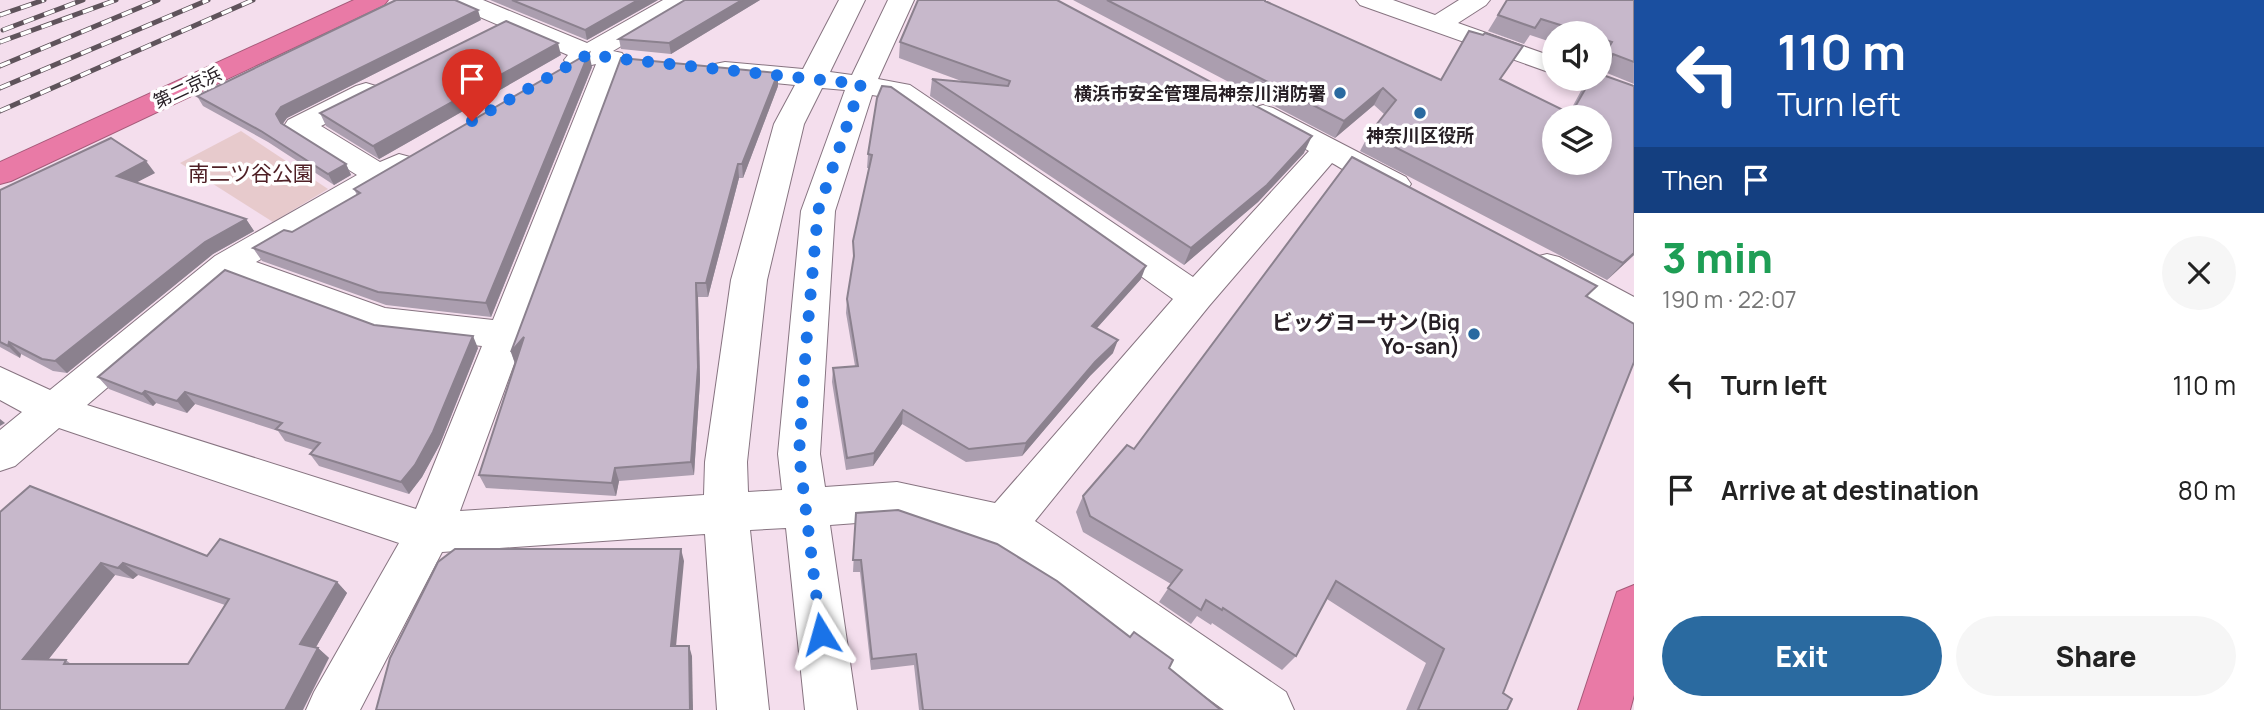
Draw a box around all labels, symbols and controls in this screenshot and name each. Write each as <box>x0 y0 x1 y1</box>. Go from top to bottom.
text: 110 m <box>1777 18 1906 85</box>
map controls <box>1542 21 1612 175</box>
button: sound <box>1542 21 1612 91</box>
icon: left <box>1662 28 1753 119</box>
pin <box>442 49 502 121</box>
icon: arrive <box>453 60 491 98</box>
street label: 第二京浜 <box>149 61 225 113</box>
place label: 横浜市安全管理局神奈川消防署 <box>1074 81 1326 105</box>
text: Turn left <box>1777 82 1901 126</box>
marker: 横浜市安全管理局神奈川消防署 <box>1332 85 1348 101</box>
marker: 神奈川区役所 <box>1412 105 1428 121</box>
button: layers <box>1542 105 1612 175</box>
place label: 神奈川区役所 <box>1366 123 1474 147</box>
park label: 南二ツ谷公園 <box>188 159 314 187</box>
icon: arrive <box>1737 161 1775 199</box>
text: Then <box>1662 162 1723 198</box>
text: 3 min <box>1662 228 1773 286</box>
button: close <box>2162 236 2236 310</box>
text: 190 m · 22:07 <box>1662 283 1796 315</box>
place label: ビッグヨーサン(Big Yo-san) <box>1272 308 1460 360</box>
marker: ビッグヨーサン(Big Yo-san) <box>1466 326 1482 342</box>
icon: left <box>1662 366 1700 404</box>
text: Turn left <box>1721 367 1828 403</box>
text: 110 m <box>2173 367 2236 403</box>
icon: arrive <box>1662 471 1700 509</box>
text: Arrive at destination <box>1721 472 1979 508</box>
text: 80 m <box>2178 472 2236 508</box>
position arrow <box>784 597 858 671</box>
button: Exit <box>1662 616 1942 696</box>
button: Share <box>1956 616 2236 696</box>

